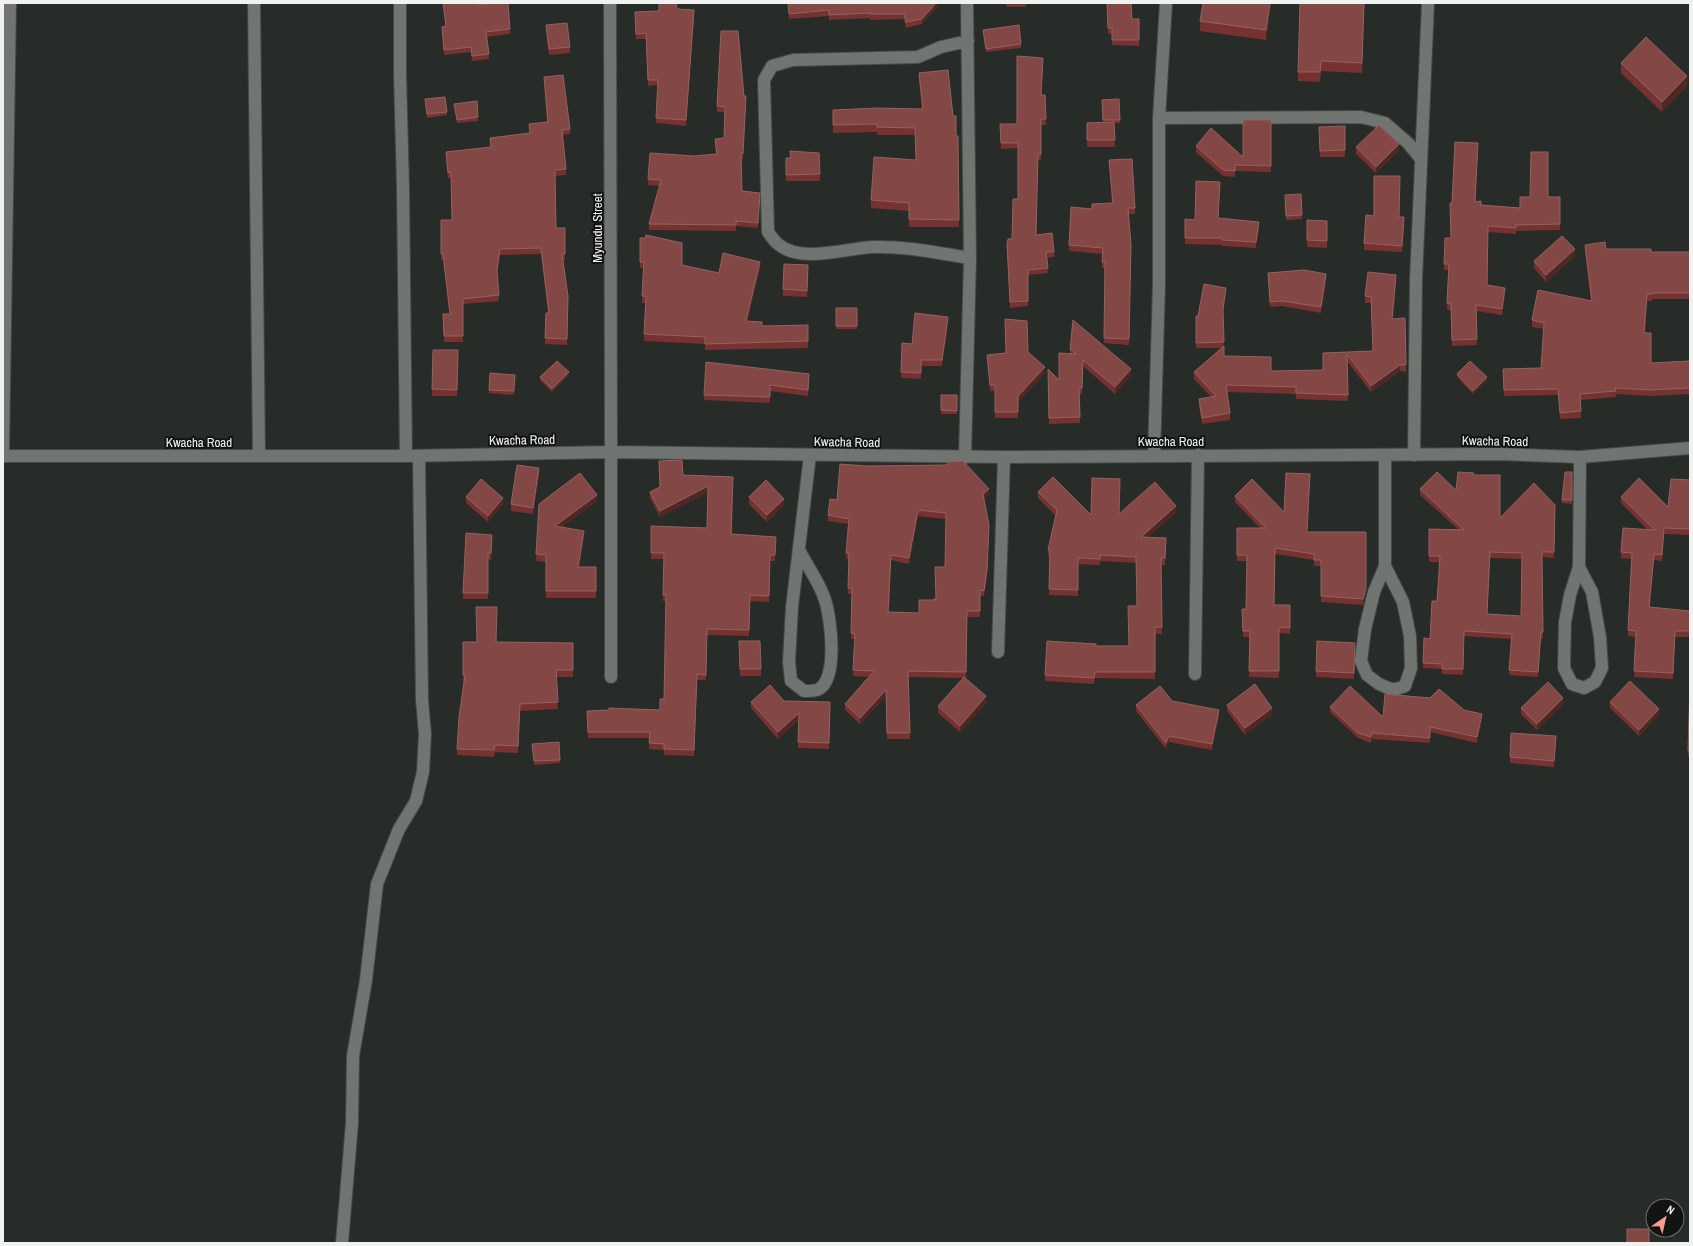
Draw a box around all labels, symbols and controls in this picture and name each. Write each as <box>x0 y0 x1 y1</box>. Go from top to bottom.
street label: Myundu Street <box>589 193 606 263</box>
street label: Kwacha Road <box>489 431 555 449</box>
street label: Kwacha Road <box>1462 432 1528 450</box>
street label: Kwacha Road <box>814 433 880 451</box>
street label: Kwacha Road <box>1138 433 1204 450</box>
street label: Kwacha Road <box>166 434 232 451</box>
north arrow <box>1645 1198 1685 1238</box>
text: N <box>1664 1202 1677 1217</box>

